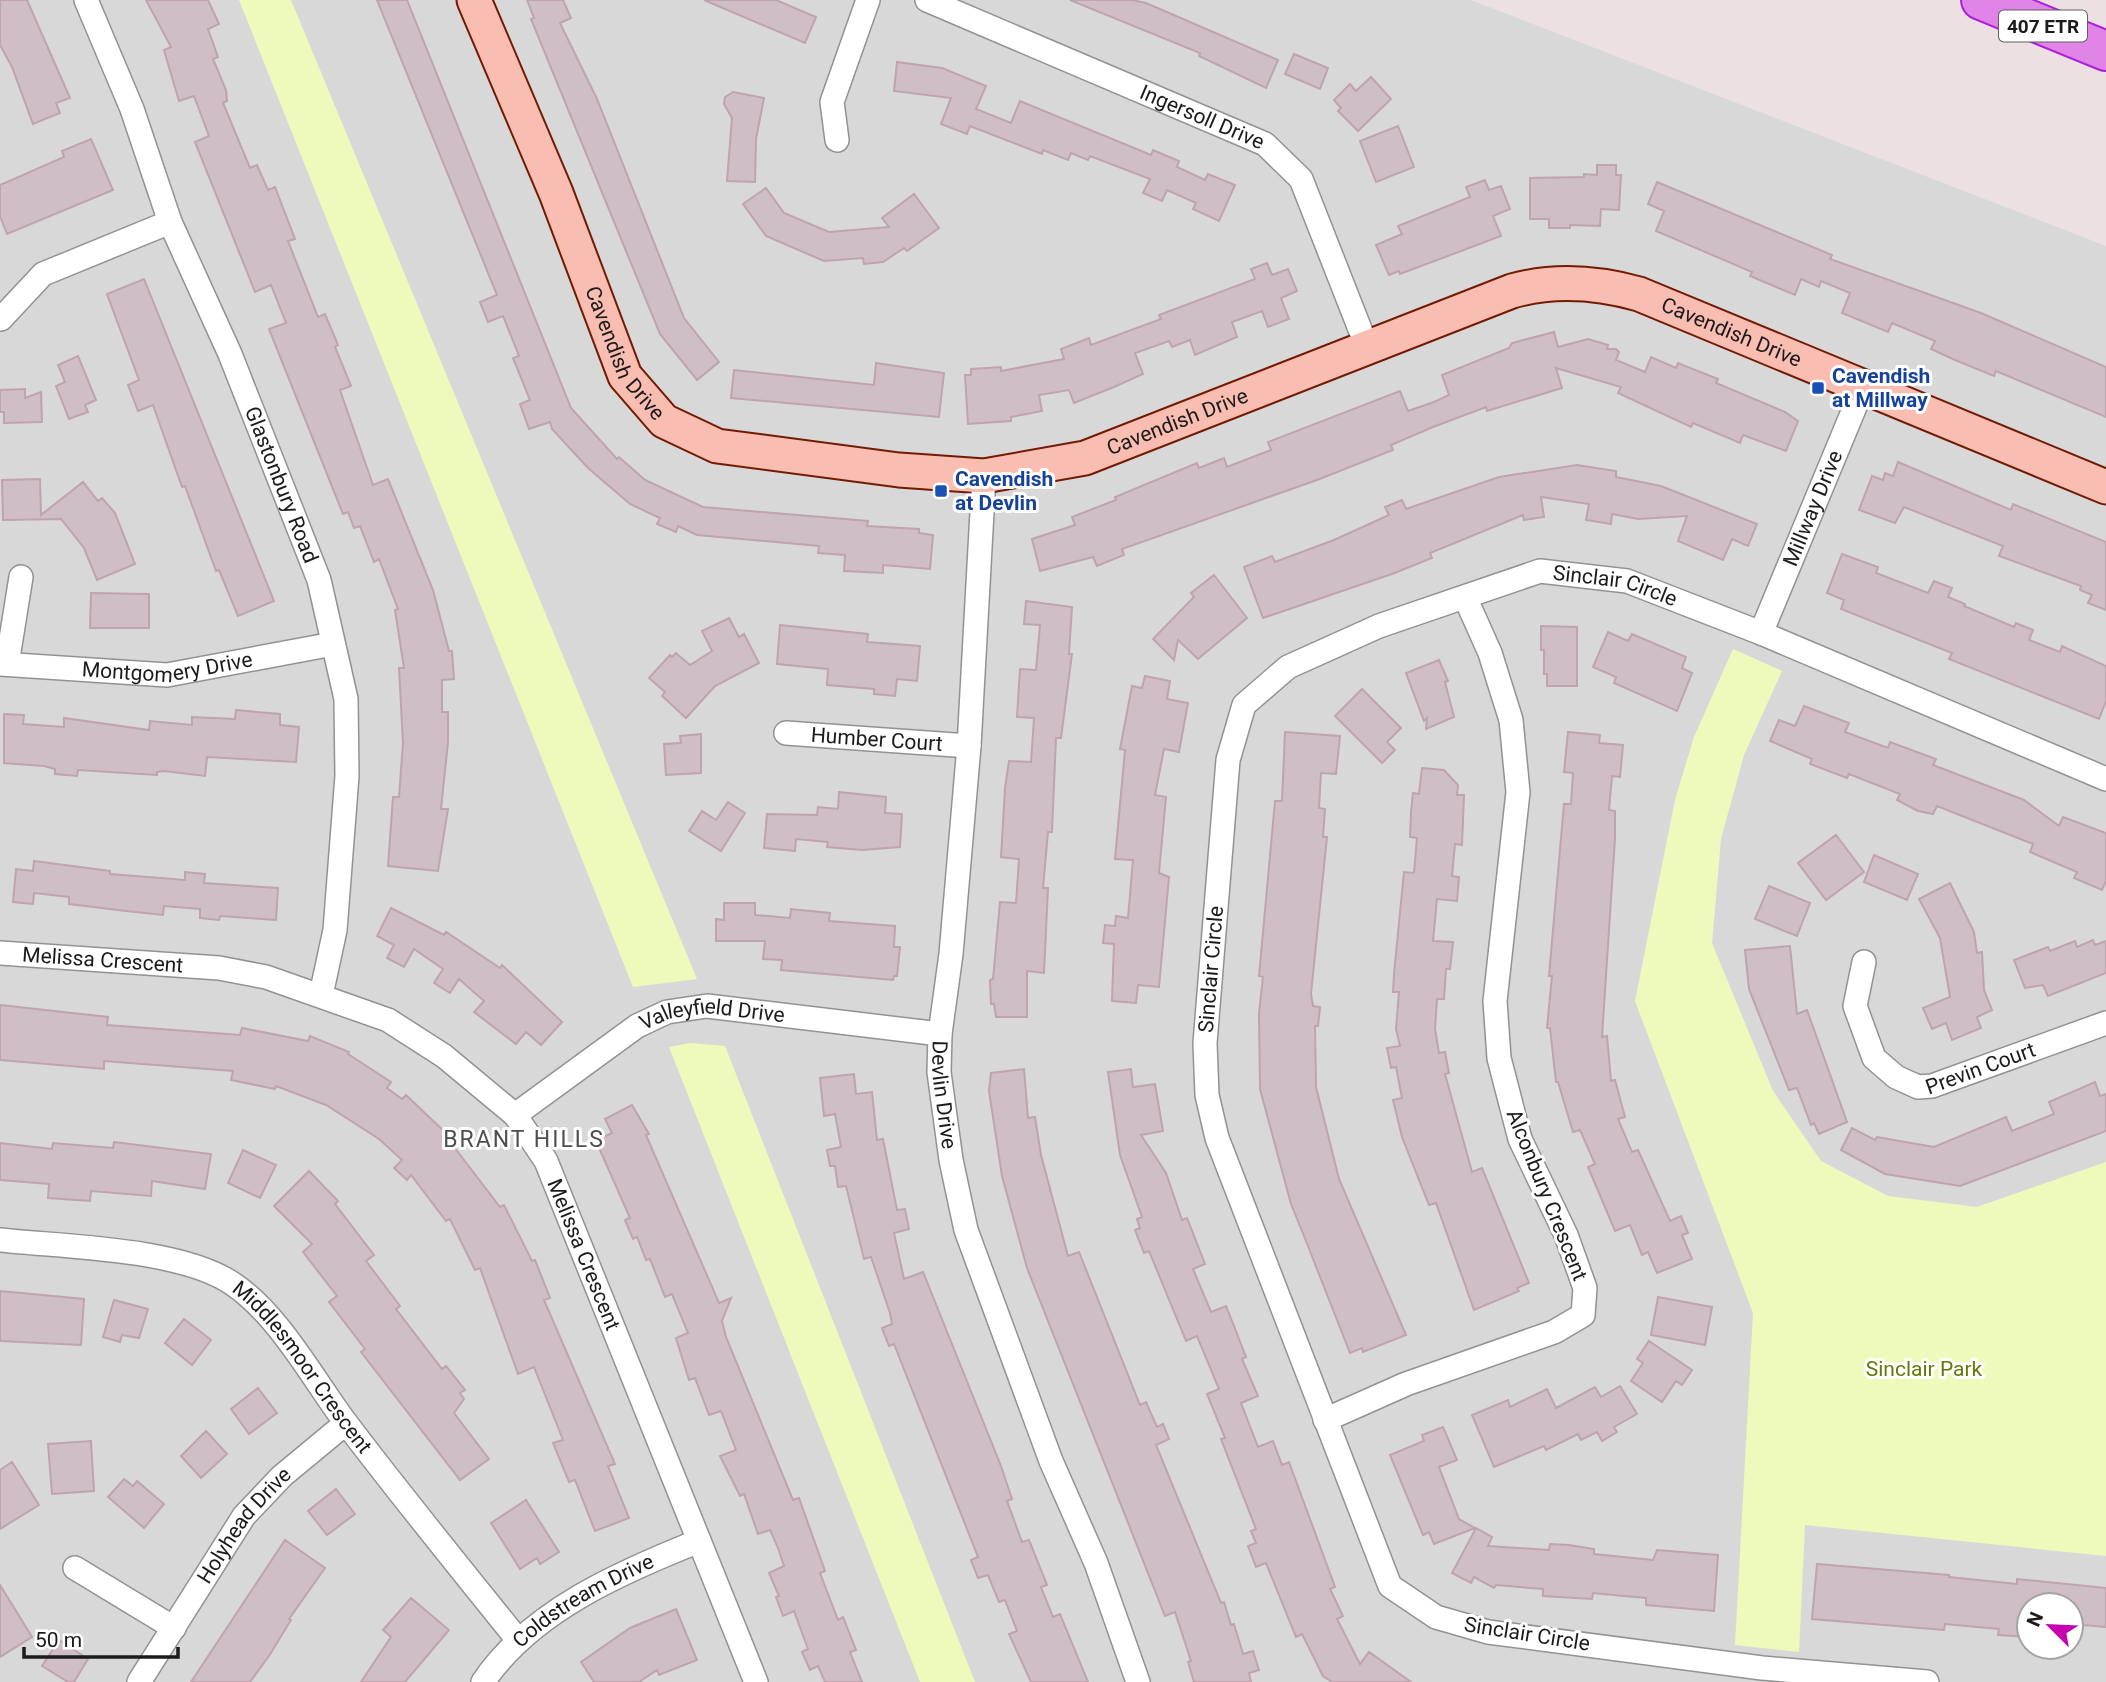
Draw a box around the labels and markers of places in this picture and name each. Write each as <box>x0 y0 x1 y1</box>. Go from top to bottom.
place label: Cavendish at Millway <box>1832 364 1930 412</box>
marker: Cavendish at Millway <box>1810 380 1826 396</box>
place label: Cavendish at Devlin <box>955 467 1053 515</box>
marker: Cavendish at Devlin <box>933 483 949 499</box>

